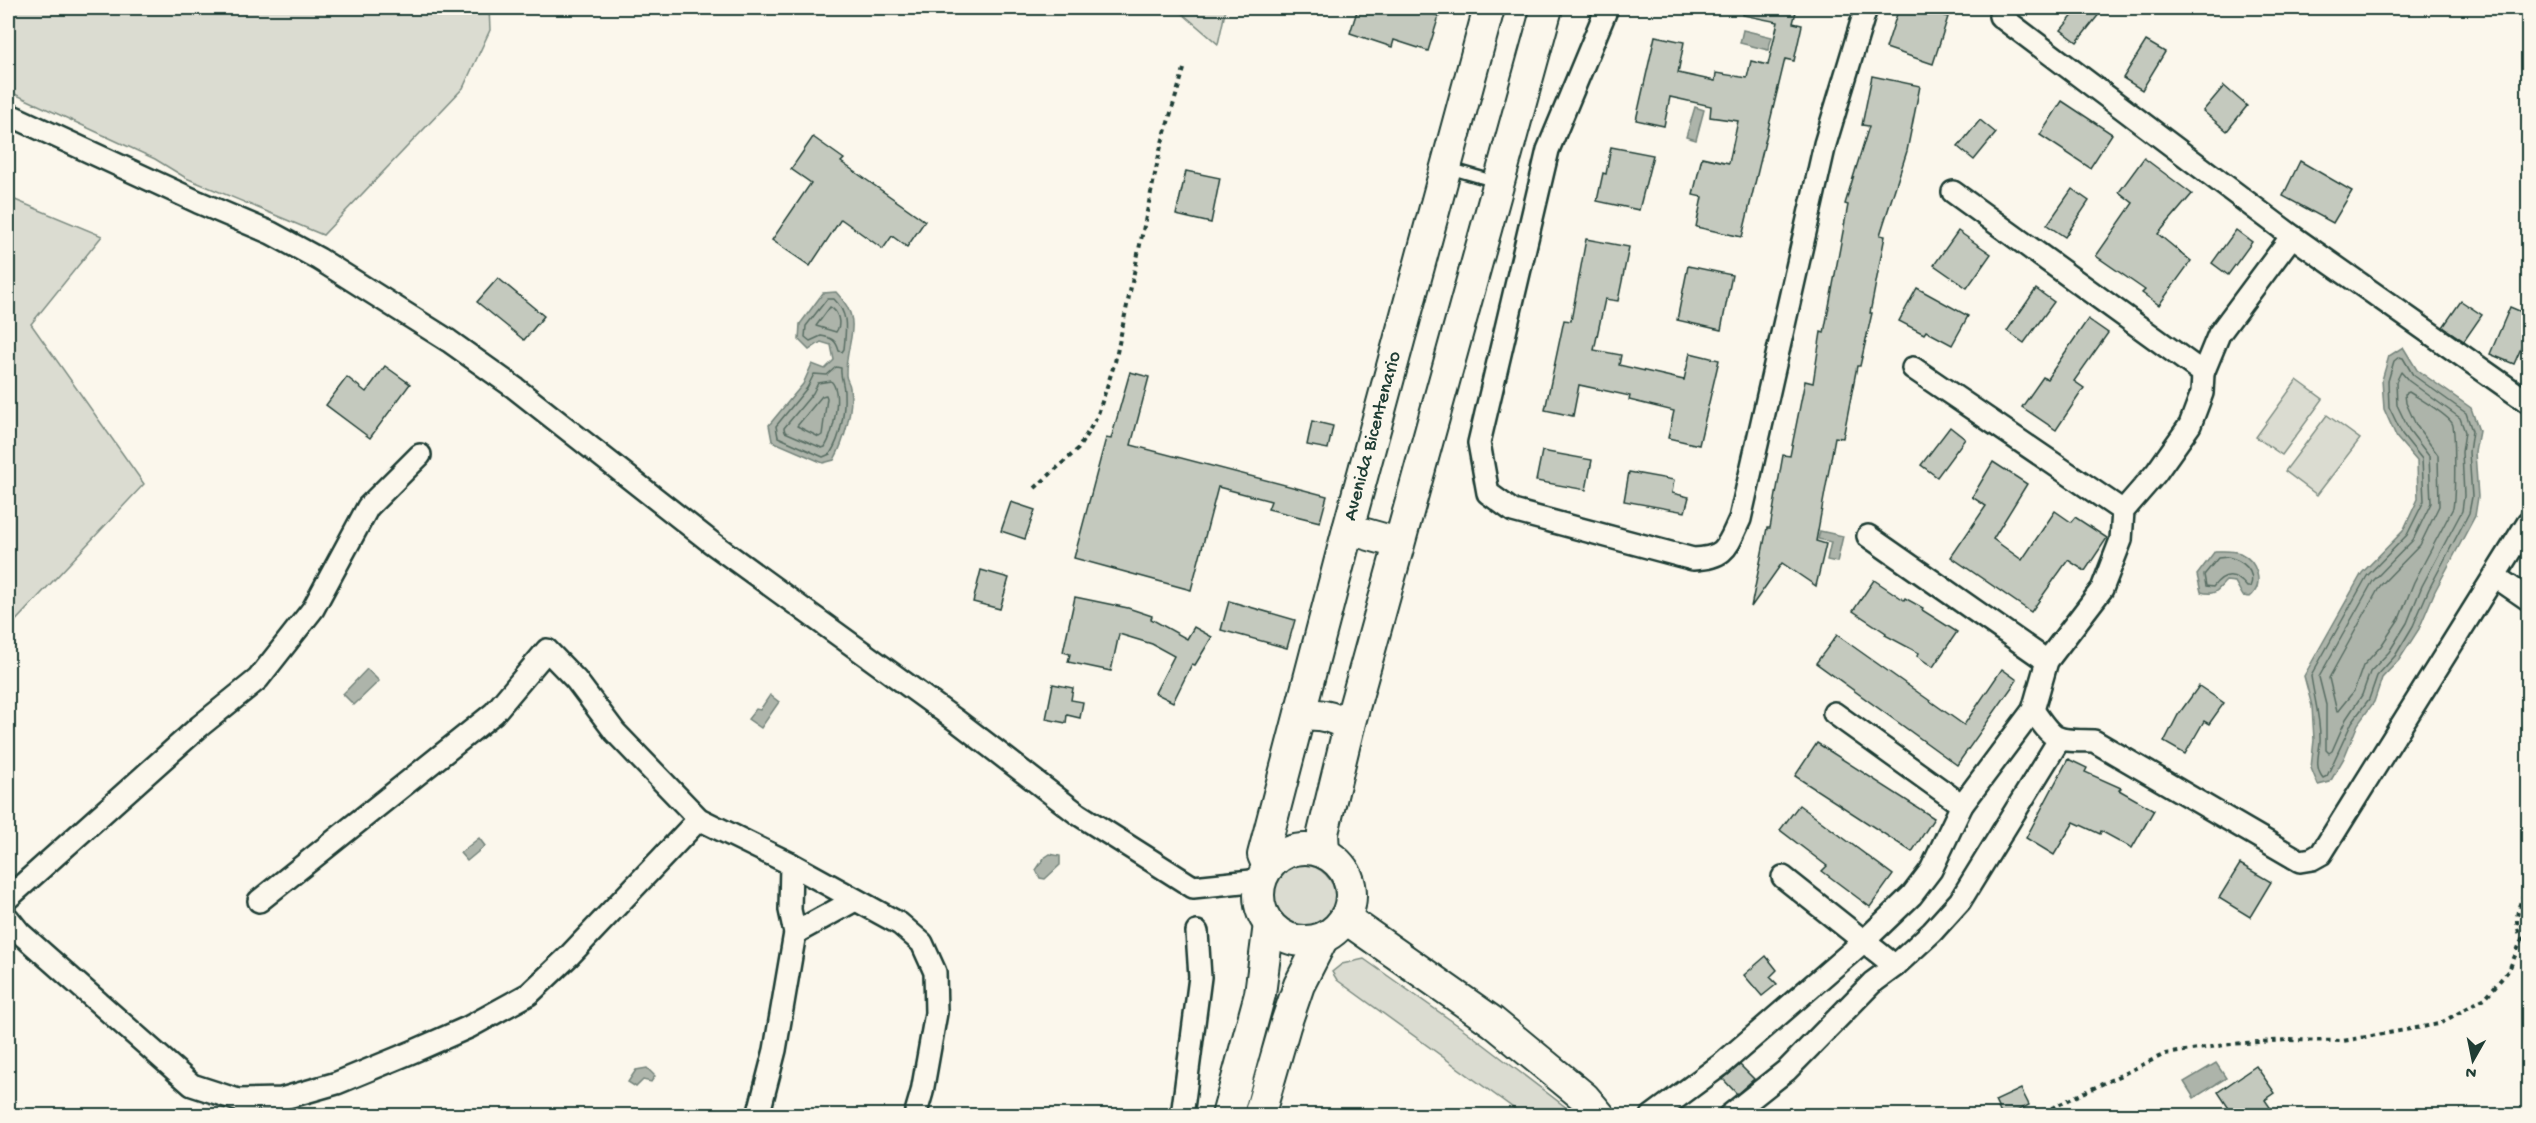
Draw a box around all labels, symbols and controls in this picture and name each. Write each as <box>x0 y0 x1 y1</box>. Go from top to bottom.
street label: Avenida Bicentenario <box>1339 349 1407 523</box>
north arrow <box>2443 1030 2503 1090</box>
text: N <box>2464 1061 2478 1082</box>

